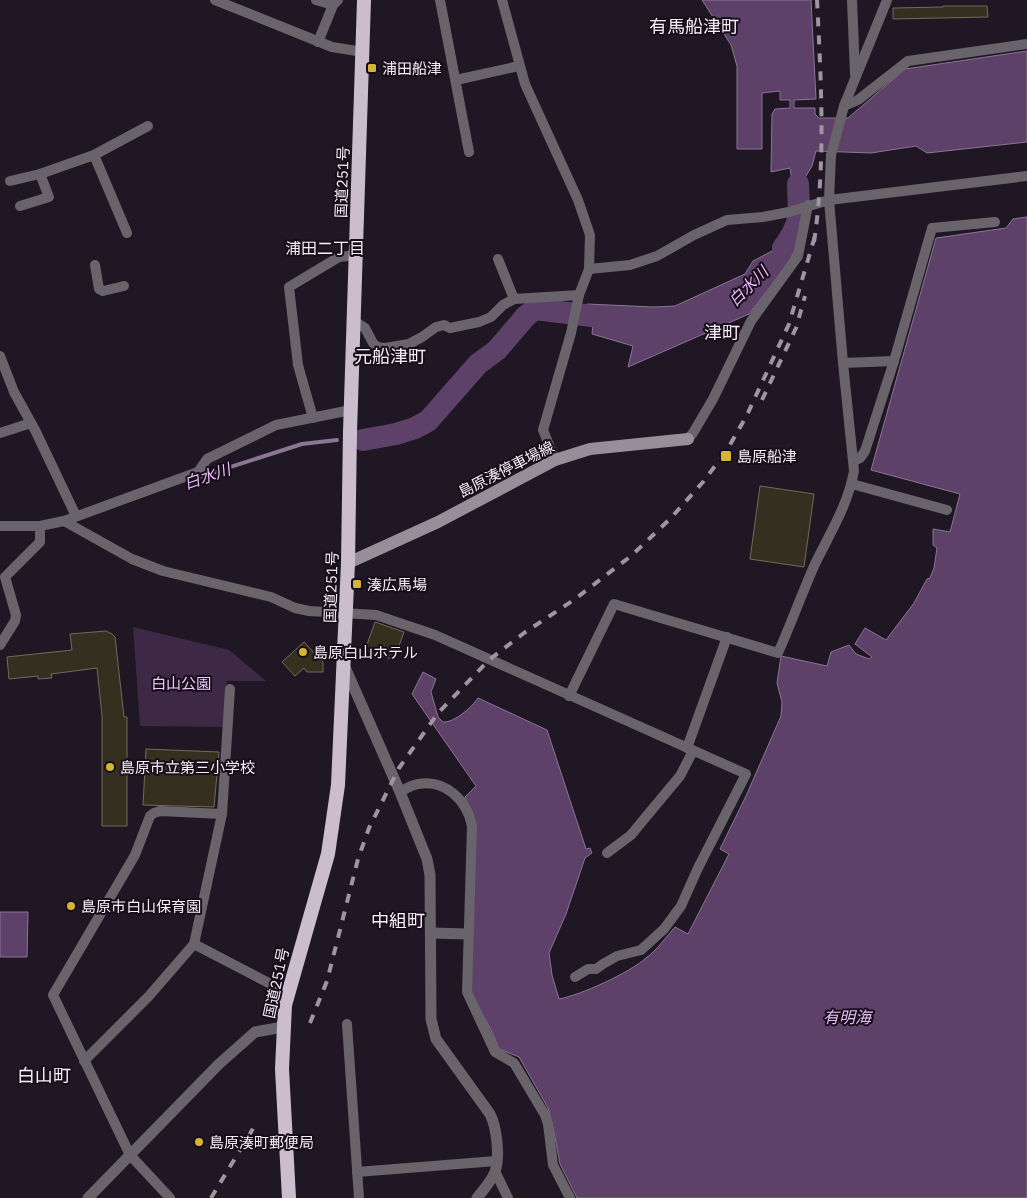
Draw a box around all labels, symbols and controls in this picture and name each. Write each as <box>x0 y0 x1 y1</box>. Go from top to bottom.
district label: 有馬船津町 <box>649 15 739 38</box>
place label: 浦田船津 <box>382 59 442 78</box>
marker: 浦田船津 <box>366 62 378 74</box>
street label: 国道251号 <box>331 146 353 218</box>
district label: 浦田二丁目 <box>285 238 365 258</box>
water label: 白水川 <box>724 261 773 310</box>
district label: 津町 <box>704 321 740 344</box>
district label: 元船津町 <box>354 345 426 368</box>
street label: 島原湊停車場線 <box>455 437 557 501</box>
place label: 島原船津 <box>737 447 797 466</box>
marker: 島原船津 <box>719 449 733 463</box>
water label: 白水川 <box>181 458 235 493</box>
street label: 国道251号 <box>320 551 342 623</box>
place label: 湊広馬場 <box>367 575 427 594</box>
marker: 湊広馬場 <box>351 578 363 590</box>
place label: 島原白山ホテル <box>313 643 418 662</box>
marker: 島原白山ホテル <box>297 646 309 658</box>
park label: 白山公園 <box>151 674 211 693</box>
place label: 島原市立第三小学校 <box>120 758 255 777</box>
marker: 島原市立第三小学校 <box>104 761 116 773</box>
place label: 島原市白山保育園 <box>81 897 201 916</box>
marker: 島原市白山保育園 <box>65 900 77 912</box>
district label: 中組町 <box>371 909 425 932</box>
street label: 国道251号 <box>259 946 293 1020</box>
water label: 有明海 <box>823 1007 874 1027</box>
district label: 白山町 <box>17 1064 71 1087</box>
place label: 島原湊町郵便局 <box>209 1133 314 1152</box>
marker: 島原湊町郵便局 <box>193 1136 205 1148</box>

